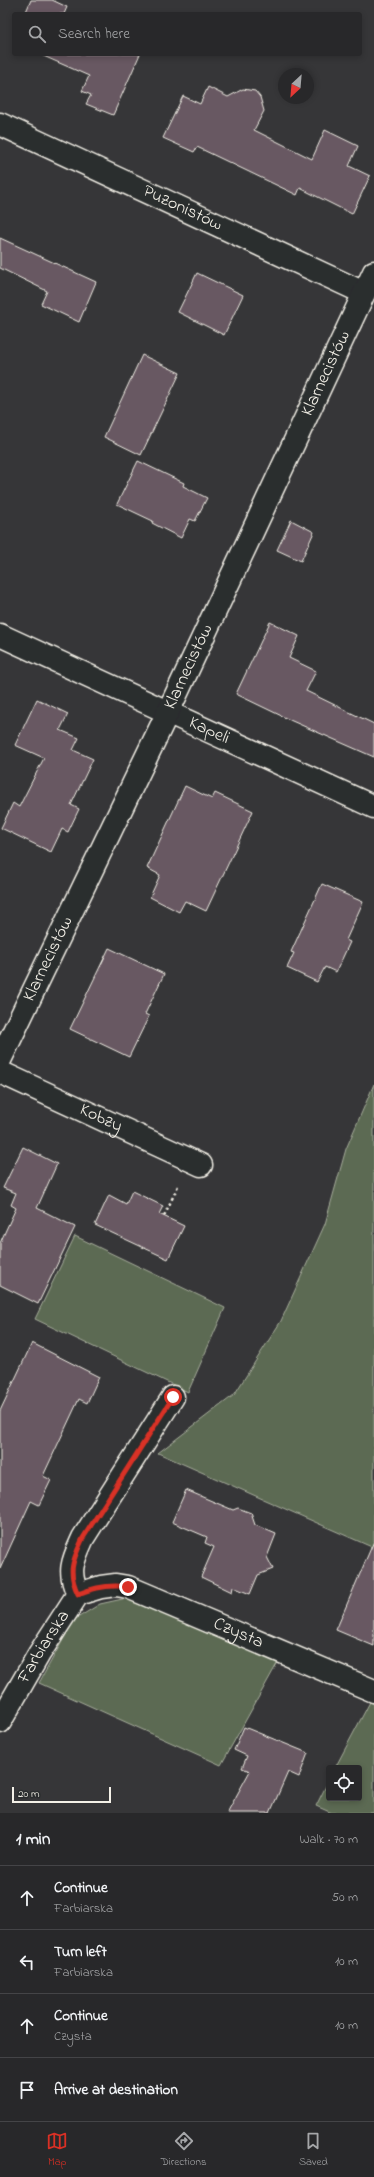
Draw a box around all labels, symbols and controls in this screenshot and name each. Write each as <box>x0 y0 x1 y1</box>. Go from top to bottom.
search box <box>12 12 362 56</box>
icon: search <box>26 23 48 45</box>
text: Search here <box>58 23 130 45</box>
north arrow <box>278 68 314 104</box>
street label: Puzonistów <box>138 179 227 238</box>
street label: Klarnecistów <box>295 326 358 421</box>
street label: Klarnecistów <box>158 620 220 714</box>
street label: Kapeli <box>184 710 234 752</box>
street label: Klarnecistów <box>17 912 80 1006</box>
street label: Kobzy <box>75 1097 126 1140</box>
route start <box>164 1388 182 1406</box>
route end <box>119 1578 137 1596</box>
street label: Farbiarska <box>11 1605 77 1689</box>
street label: Czysta <box>209 1611 267 1656</box>
map controls <box>326 1765 362 1801</box>
button: locate <box>326 1765 362 1801</box>
scale bar <box>12 1785 111 1804</box>
text: 20 m <box>18 1786 40 1802</box>
text: 1 min <box>16 1827 50 1852</box>
text: Walk · 70 m <box>299 1830 358 1849</box>
text: Continue <box>54 1877 108 1899</box>
icon: ahead <box>16 1887 38 1909</box>
text: 50 m <box>332 1888 358 1907</box>
text: Farbiarska <box>54 1899 113 1918</box>
text: Turn left <box>54 1941 107 1963</box>
icon: left <box>16 1951 38 1973</box>
text: 10 m <box>335 1952 358 1971</box>
text: Farbiarska <box>54 1963 113 1982</box>
text: Continue <box>54 2005 108 2027</box>
icon: ahead <box>16 2015 38 2037</box>
text: 10 m <box>335 2016 358 2035</box>
text: Czysta <box>54 2027 92 2046</box>
icon: arrive <box>16 2079 38 2101</box>
text: Arrive at destination <box>54 2079 178 2101</box>
tab: Map <box>46 2130 68 2170</box>
tab: Directions <box>161 2130 207 2170</box>
tab: Saved <box>299 2130 328 2170</box>

